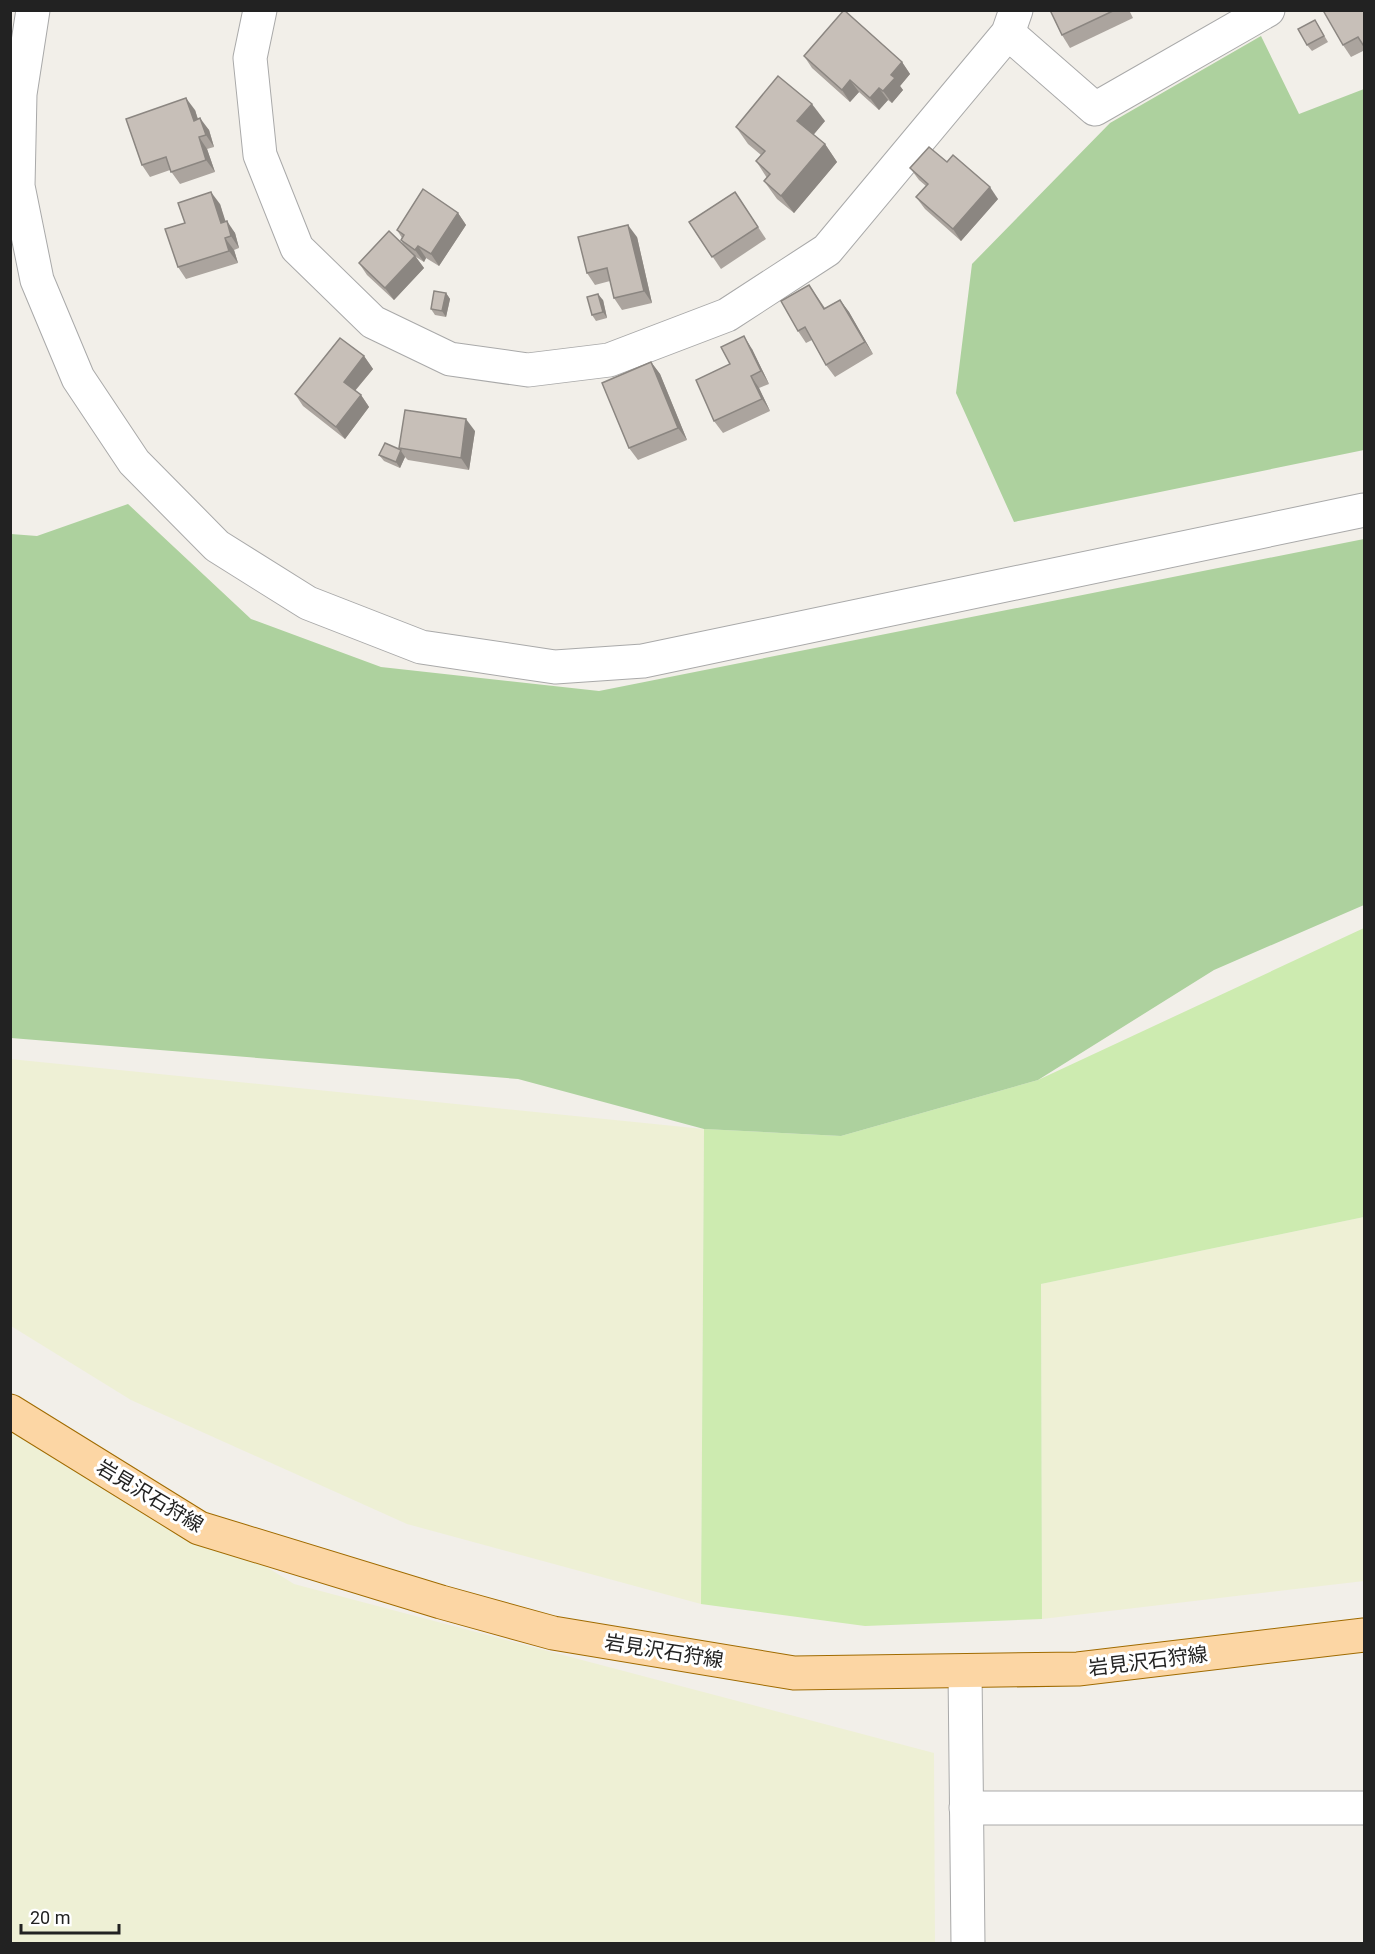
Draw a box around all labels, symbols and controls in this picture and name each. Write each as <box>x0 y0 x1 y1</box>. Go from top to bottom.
street label: 岩見沢石狩線 <box>92 1455 208 1537</box>
street label: 岩見沢石狩線 <box>603 1630 725 1672</box>
street label: 岩見沢石狩線 <box>1087 1642 1209 1680</box>
scale bar <box>21 1897 118 1935</box>
text: 20 m <box>30 1907 70 1928</box>

